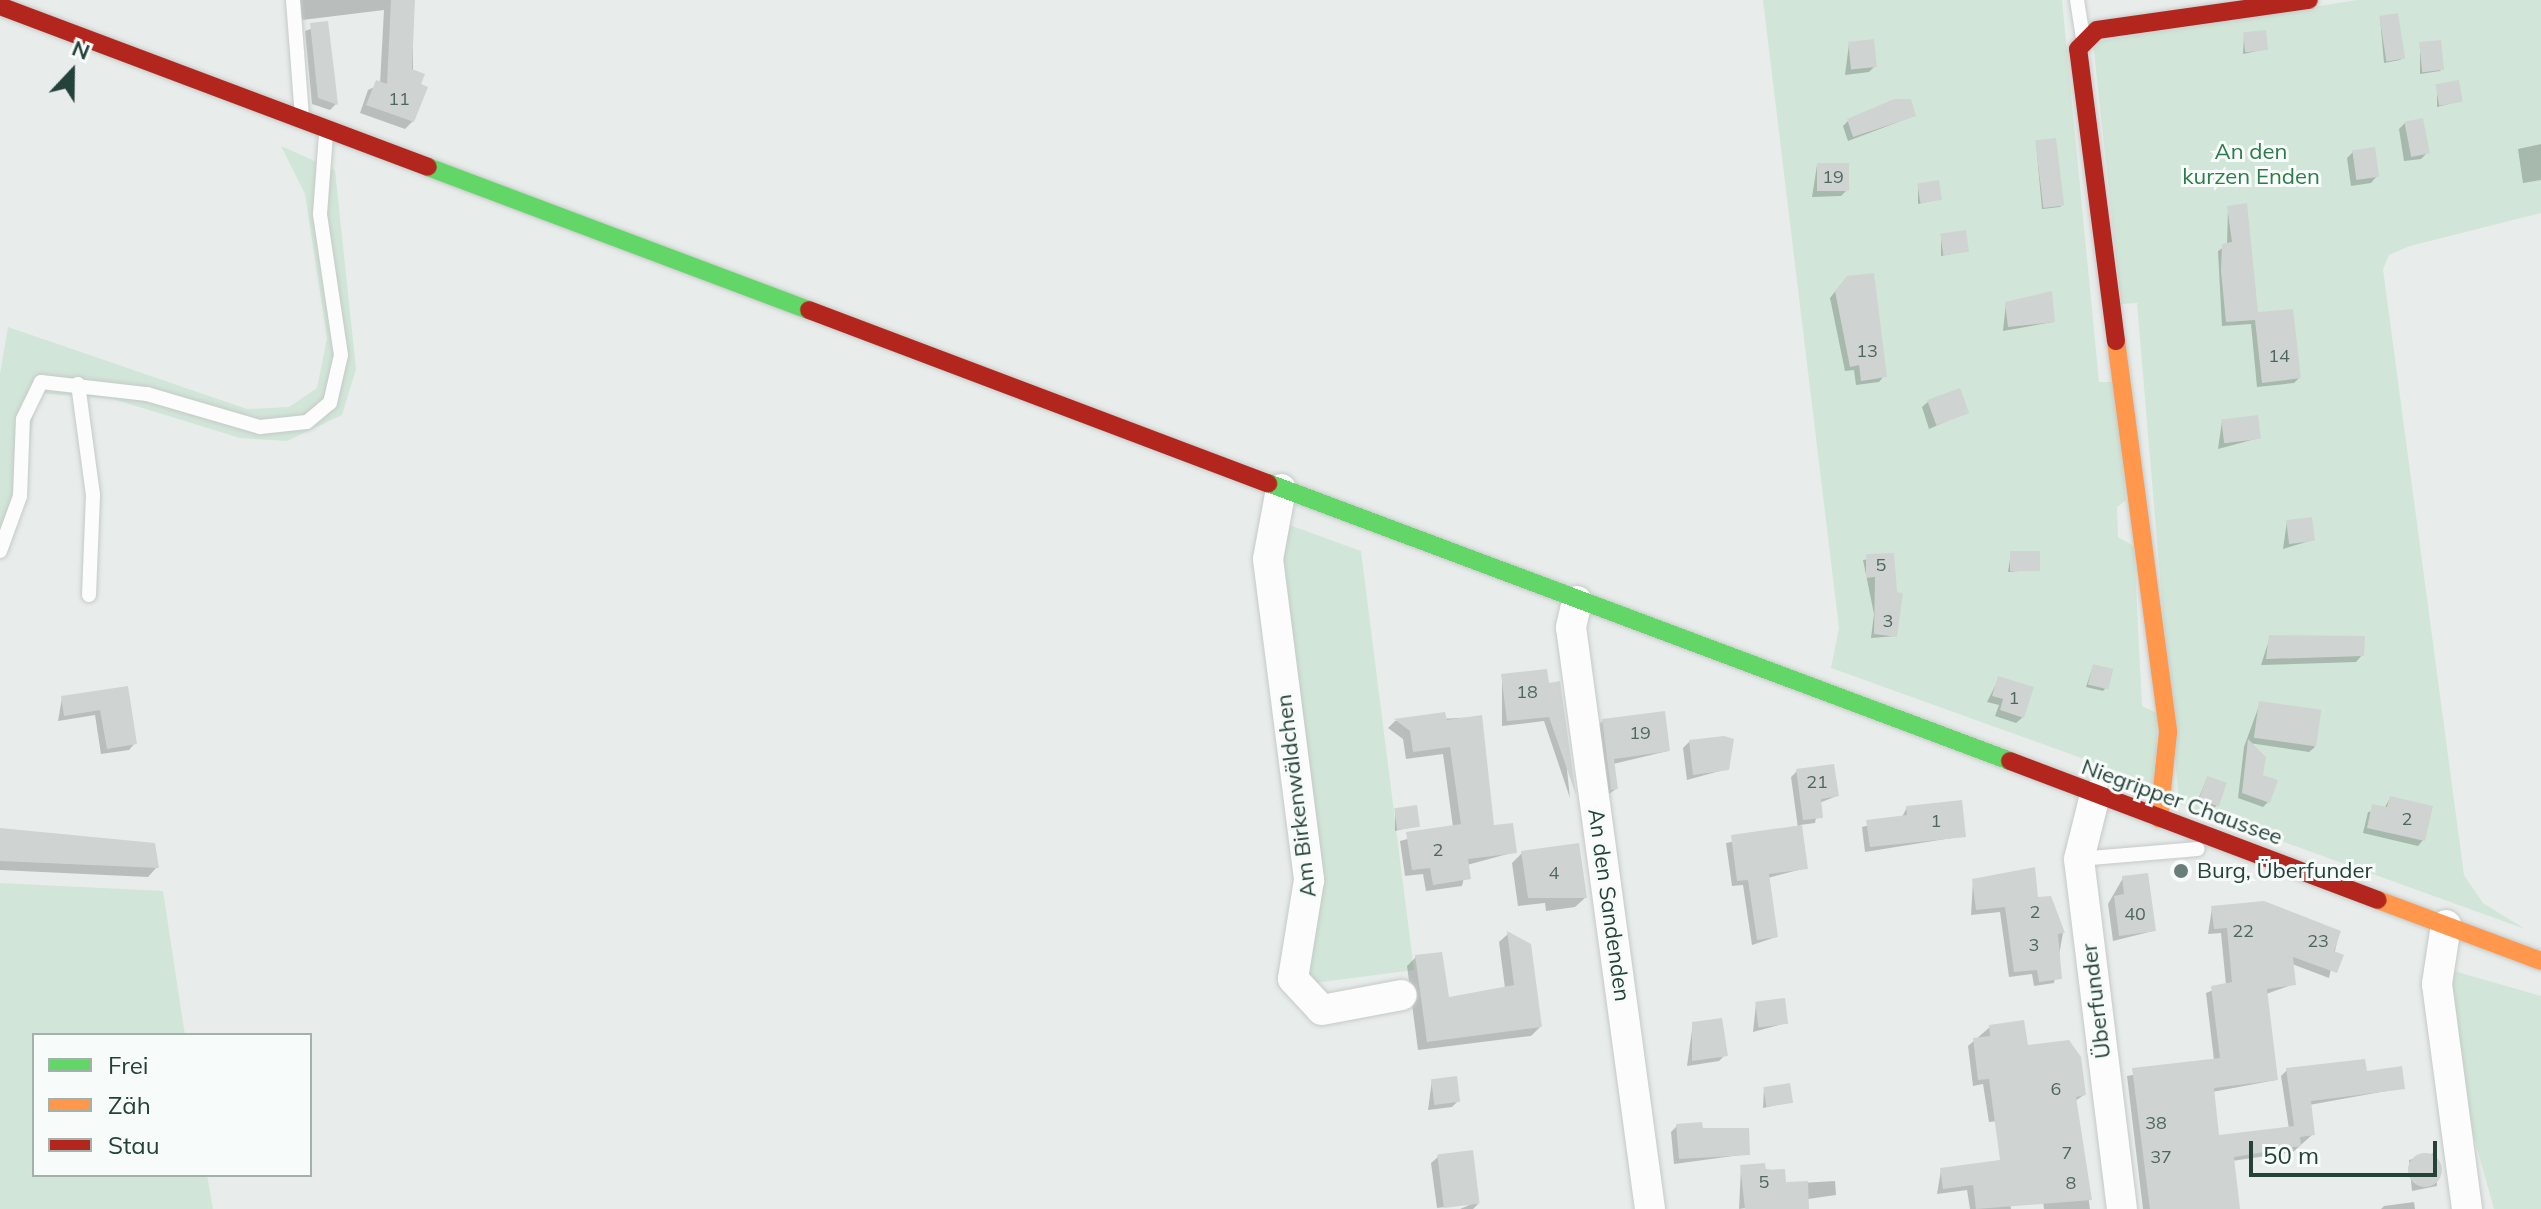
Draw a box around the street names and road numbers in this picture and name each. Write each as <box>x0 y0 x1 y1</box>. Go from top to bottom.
street label: Am Birkenwäldchen <box>1270 693 1322 899</box>
street label: Niegripper Chaussee <box>2078 753 2286 851</box>
street label: An den Sandenden <box>1582 807 1636 1003</box>
street label: Überfunder <box>2076 942 2116 1060</box>

